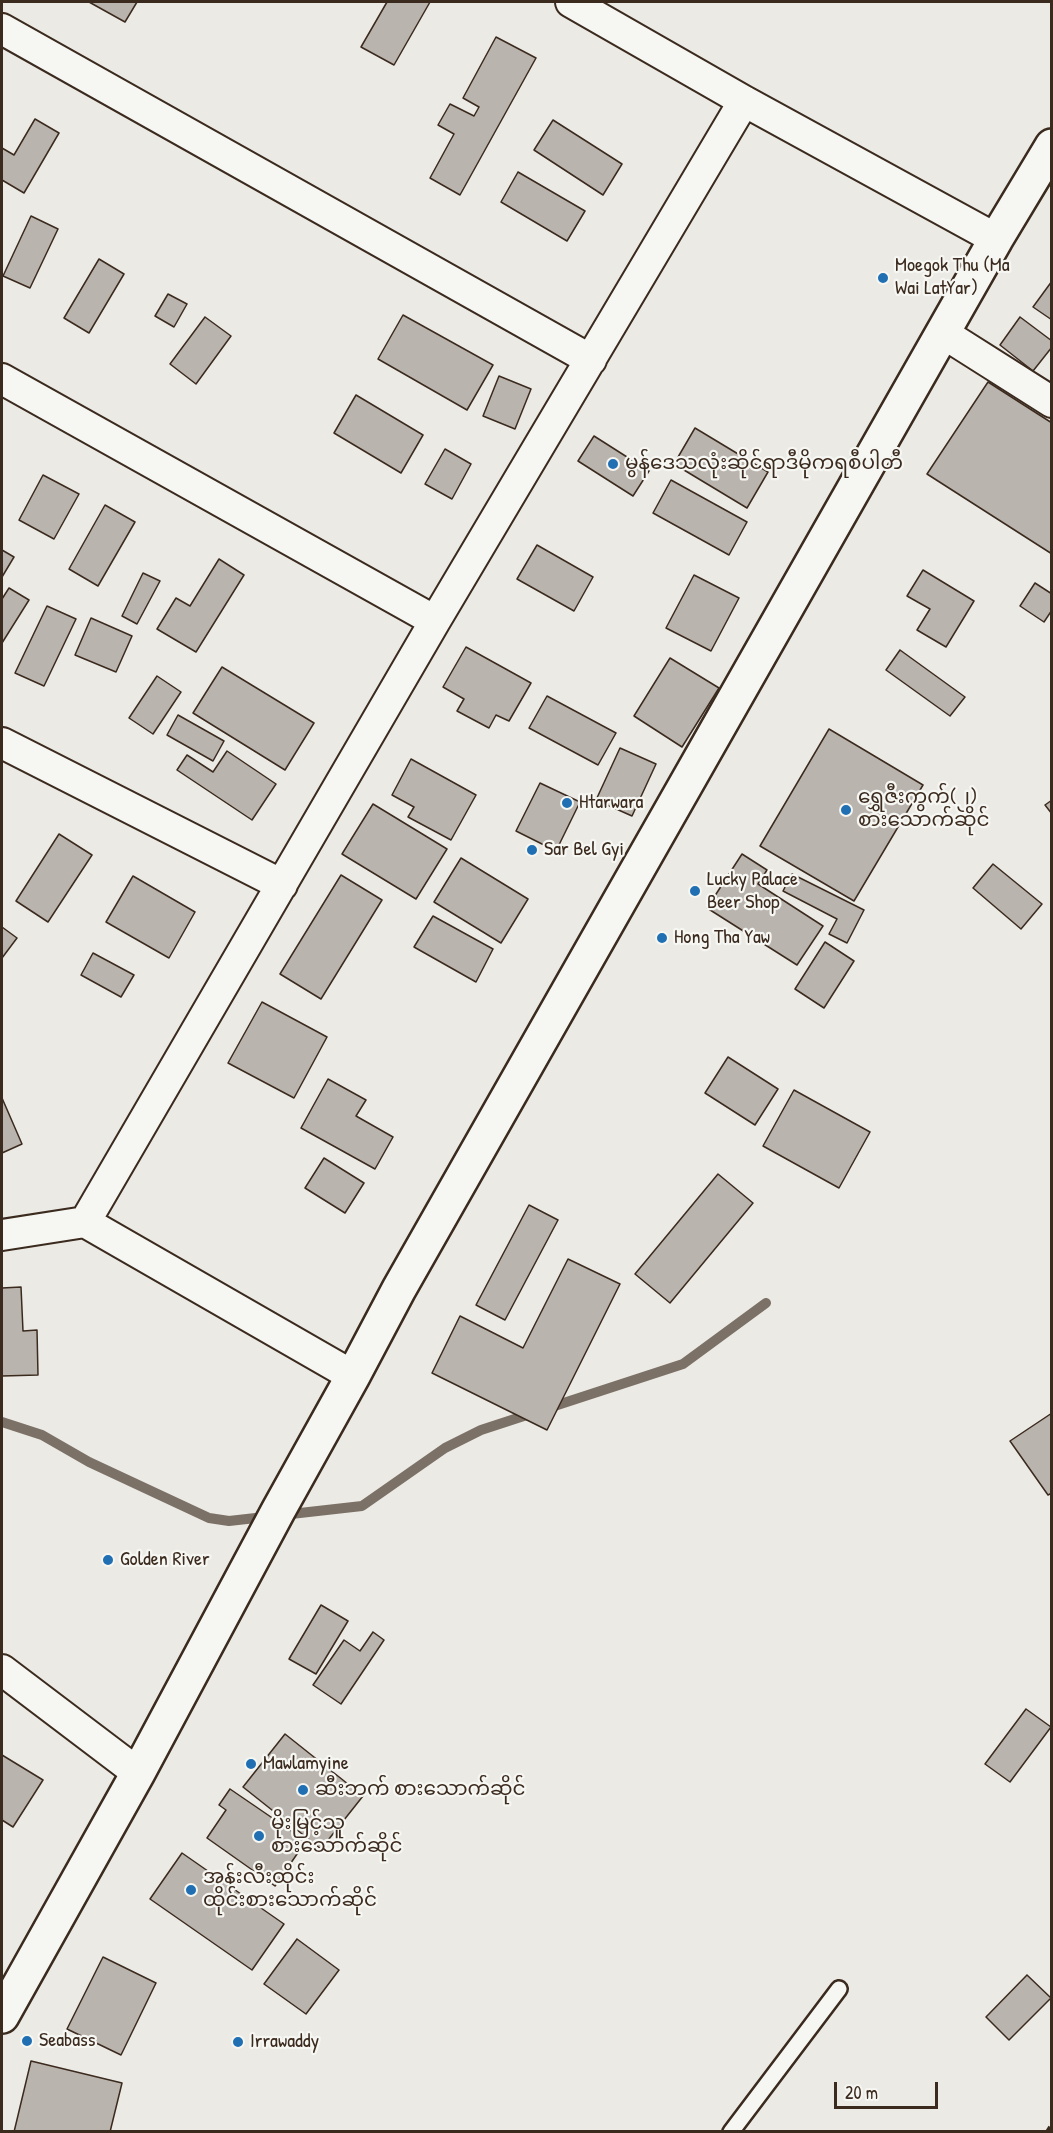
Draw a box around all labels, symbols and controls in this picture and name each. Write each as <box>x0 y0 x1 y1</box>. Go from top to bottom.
place label: Moegok Thu (Ma Wai LatYar) <box>895 254 1010 301</box>
marker: Moegok Thu (Ma Wai LatYar) <box>876 271 890 285</box>
place label: မွန်ဒေသလုံးဆိုင်ရာဒီမိုကရစီပါတီ <box>625 452 903 476</box>
marker: မွန်ဒေသလုံးဆိုင်ရာဒီမိုကရစီပါတီ <box>606 457 620 471</box>
place label: ရွှေဇီးကွက်(၂) စားသောက်ဆိုင် <box>858 786 990 833</box>
place label: Htarwara <box>579 791 643 815</box>
marker: Htarwara <box>560 796 574 810</box>
marker: ရွှေဇီးကွက်(၂) စားသောက်ဆိုင် <box>839 803 853 817</box>
place label: Sar Bel Gyi <box>544 838 624 862</box>
marker: Sar Bel Gyi <box>525 843 539 857</box>
place label: Lucky Palace Beer Shop <box>707 868 798 915</box>
marker: Lucky Palace Beer Shop <box>688 884 702 898</box>
place label: Hong Tha Yaw <box>674 926 770 950</box>
marker: Hong Tha Yaw <box>655 931 669 945</box>
place label: Golden River <box>120 1548 210 1572</box>
marker: Golden River <box>101 1553 115 1567</box>
place label: Mawlamyine <box>263 1752 349 1776</box>
marker: Mawlamyine <box>244 1757 258 1771</box>
place label: ဆီးဘက် စားသောက်ဆိုင် <box>315 1778 526 1802</box>
marker: ဆီးဘက် စားသောက်ဆိုင် <box>296 1783 310 1797</box>
place label: မိုးမြင့်သူ စားသောက်ဆိုင် <box>271 1812 403 1859</box>
marker: မိုးမြင့်သူ စားသောက်ဆိုင် <box>252 1829 266 1843</box>
place label: အုန်းလီးထိုင်း ထိုင်းစားသောက်ဆိုင် <box>203 1866 377 1913</box>
marker: အုန်းလီးထိုင်း ထိုင်းစားသောက်ဆိုင် <box>184 1883 198 1897</box>
place label: Seabass <box>39 2029 95 2053</box>
place label: Irrawaddy <box>250 2030 319 2054</box>
marker: Seabass <box>20 2034 34 2048</box>
marker: Irrawaddy <box>231 2035 245 2049</box>
scale bar <box>837 2070 940 2108</box>
text: 20 m <box>845 2080 878 2105</box>

